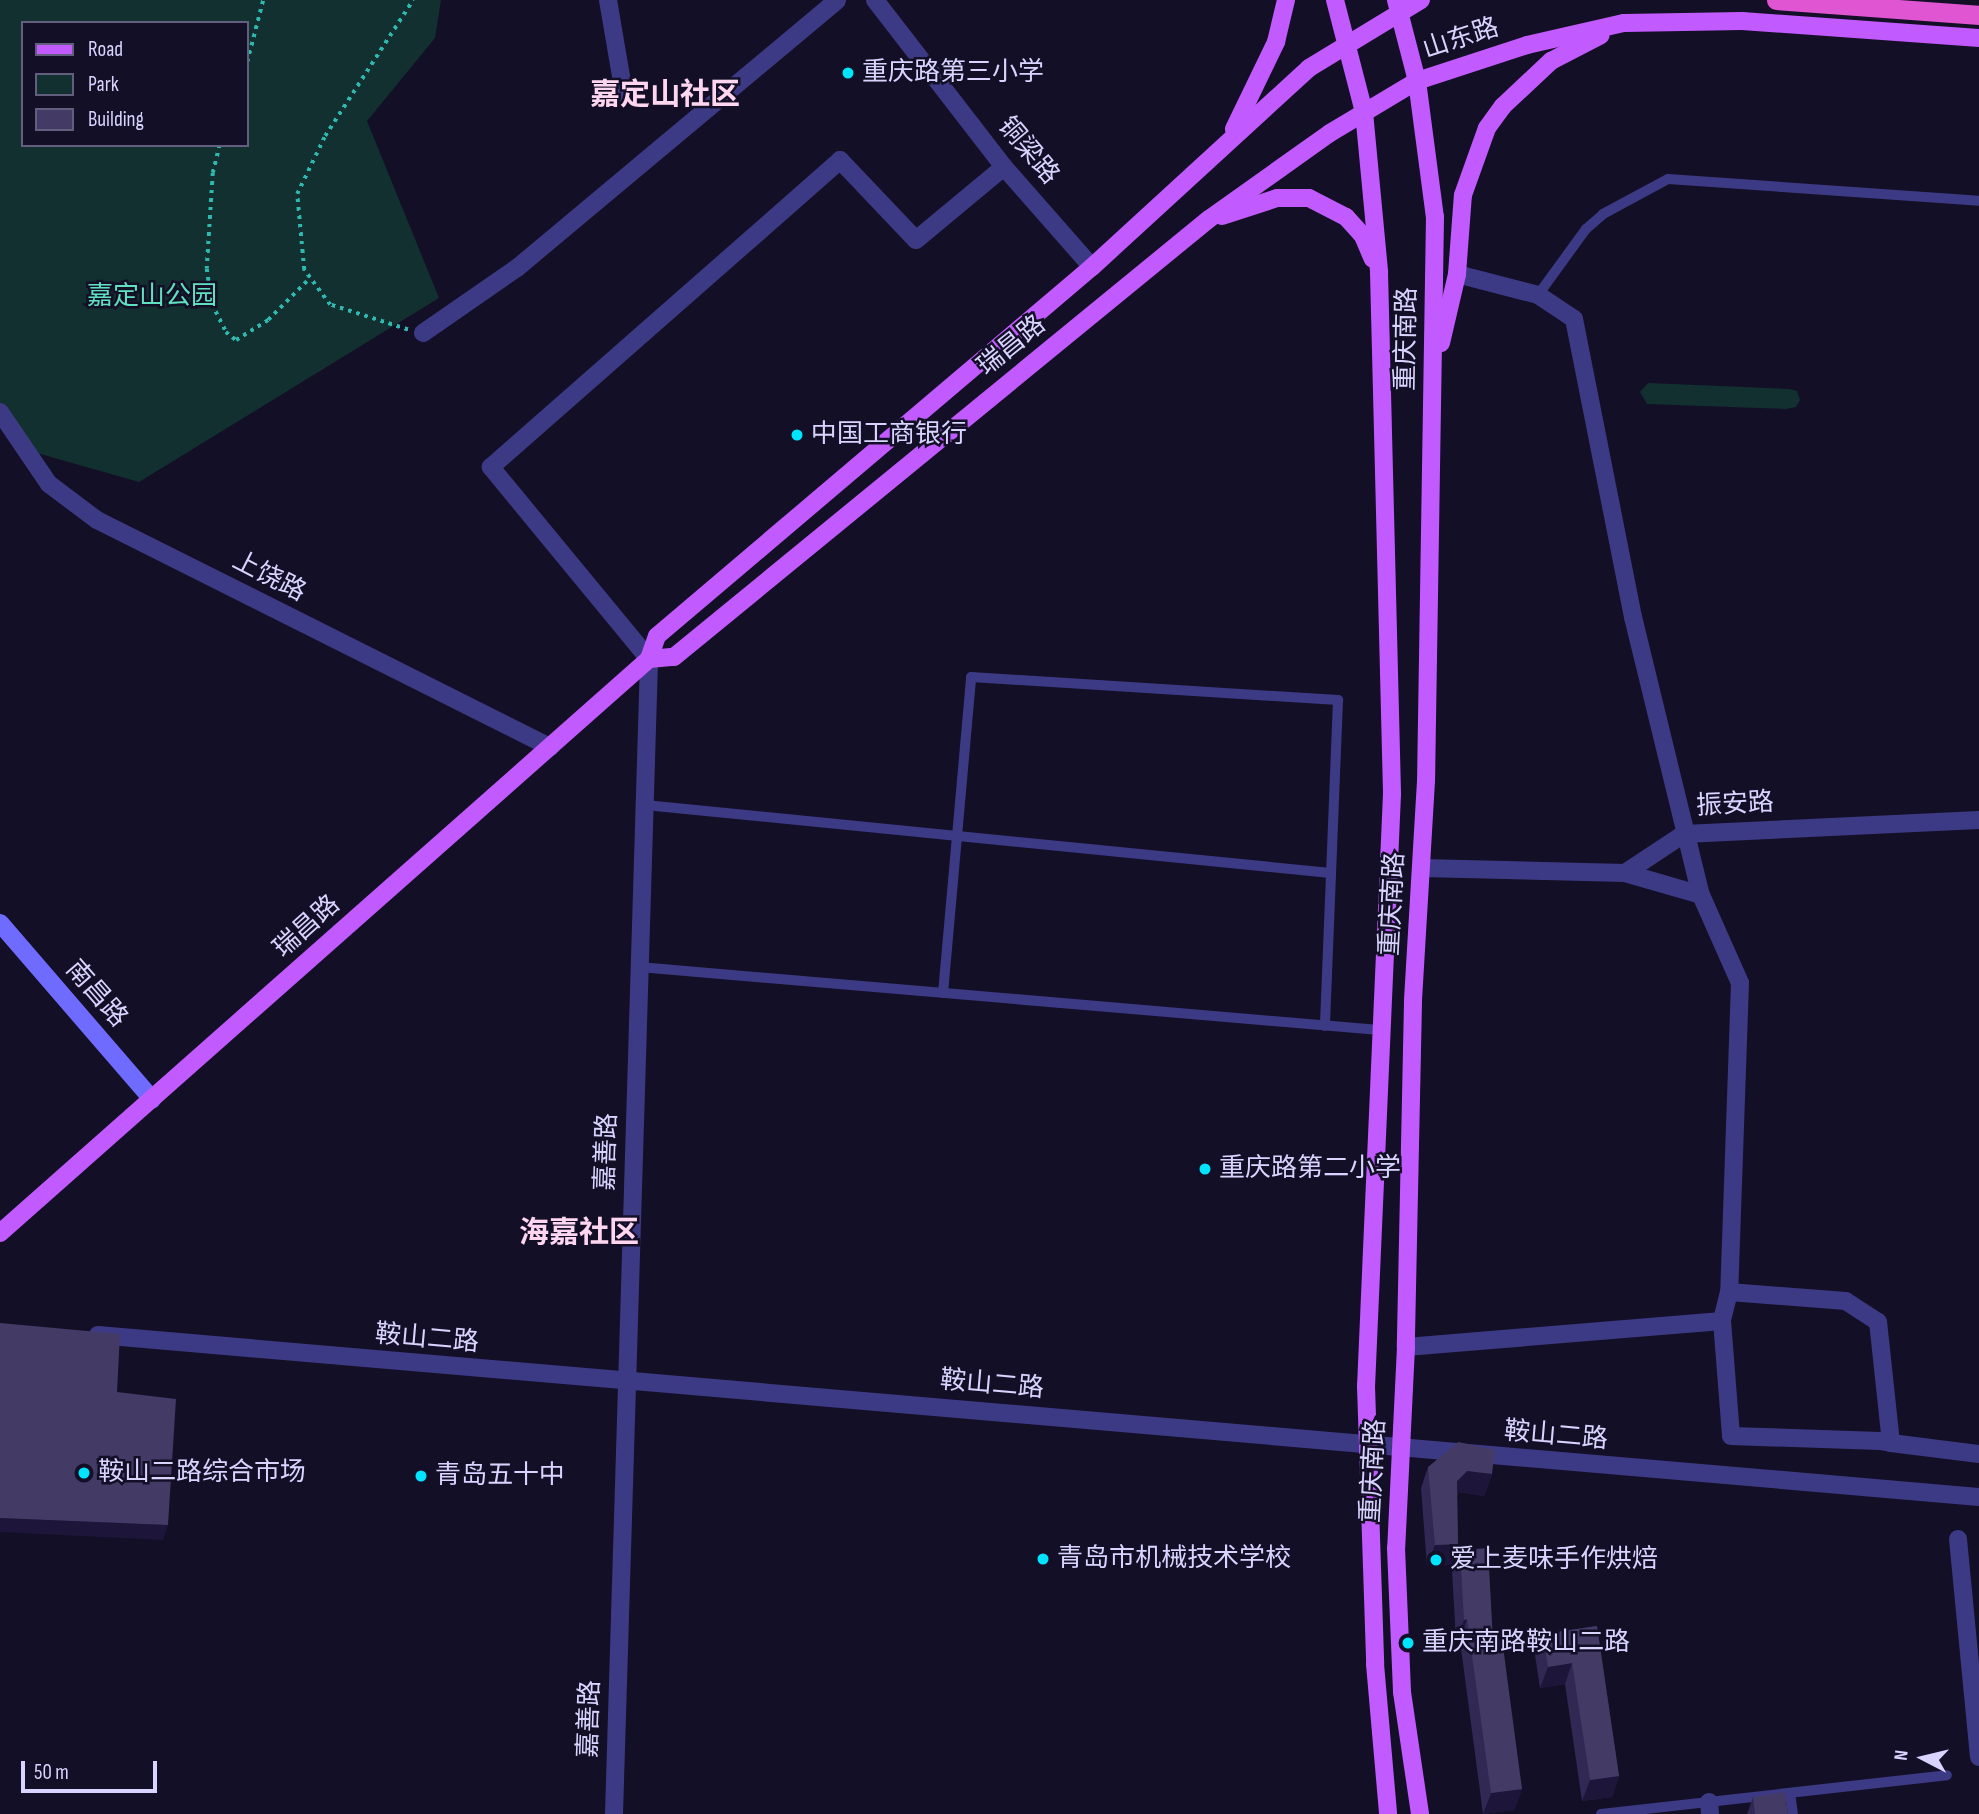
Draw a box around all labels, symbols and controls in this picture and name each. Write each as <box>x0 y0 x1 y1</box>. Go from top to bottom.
street label: 山东路 <box>1419 12 1503 66</box>
legend <box>21 21 248 147</box>
text: Road <box>88 37 123 62</box>
place label: 重庆路第三小学 <box>862 57 1044 89</box>
marker: 重庆路第三小学 <box>840 65 856 81</box>
text: Park <box>88 72 119 97</box>
district label: 嘉定山社区 <box>590 77 740 113</box>
text: Building <box>88 107 144 132</box>
street label: 铜梁路 <box>991 111 1065 191</box>
park label: 嘉定山公园 <box>87 281 217 313</box>
street label: 重庆南路 <box>1390 287 1424 391</box>
street label: 瑞昌路 <box>972 309 1052 383</box>
place label: 中国工商银行 <box>811 419 967 451</box>
marker: 中国工商银行 <box>789 427 805 443</box>
street label: 上饶路 <box>227 545 311 609</box>
street label: 振安路 <box>1695 787 1775 823</box>
street label: 重庆南路 <box>1375 851 1411 957</box>
street label: 瑞昌路 <box>268 889 346 965</box>
street label: 南昌路 <box>59 954 133 1034</box>
street label: 嘉善路 <box>590 1112 624 1192</box>
place label: 重庆路第二小学 <box>1219 1153 1401 1185</box>
marker: 重庆路第二小学 <box>1197 1161 1213 1177</box>
district label: 海嘉社区 <box>519 1215 639 1251</box>
street label: 鞍山二路 <box>374 1319 480 1359</box>
street label: 鞍山二路 <box>939 1365 1045 1405</box>
street label: 鞍山二路 <box>1503 1416 1609 1456</box>
street label: 重庆南路 <box>1356 1418 1392 1524</box>
place label: 鞍山二路综合市场 <box>98 1457 306 1489</box>
place label: 青岛五十中 <box>435 1460 565 1492</box>
marker: 鞍山二路综合市场 <box>76 1465 92 1481</box>
marker: 青岛五十中 <box>413 1468 429 1484</box>
place label: 青岛市机械技术学校 <box>1057 1543 1291 1575</box>
place label: 爱上麦味手作烘焙 <box>1450 1544 1658 1576</box>
marker: 青岛市机械技术学校 <box>1035 1551 1051 1567</box>
marker: 爱上麦味手作烘焙 <box>1428 1552 1444 1568</box>
place label: 重庆南路鞍山二路 <box>1422 1627 1630 1659</box>
marker: 重庆南路鞍山二路 <box>1400 1635 1416 1651</box>
street label: 嘉善路 <box>573 1679 607 1759</box>
north arrow <box>1888 1723 1958 1793</box>
scale bar <box>24 1748 161 1792</box>
text: N <box>1890 1749 1914 1762</box>
text: 50 m <box>34 1760 69 1785</box>

